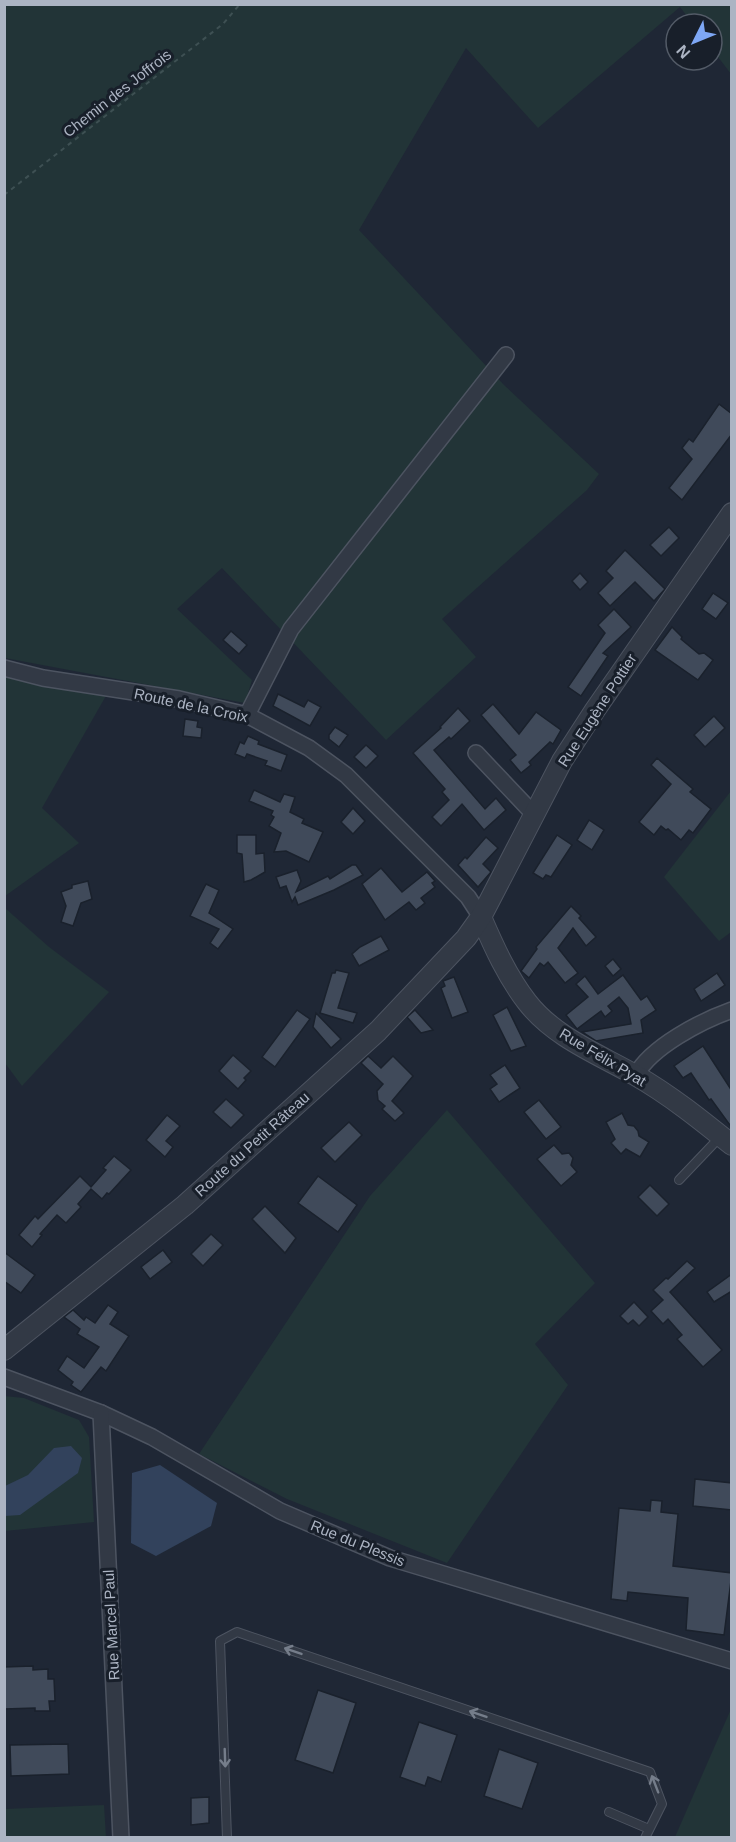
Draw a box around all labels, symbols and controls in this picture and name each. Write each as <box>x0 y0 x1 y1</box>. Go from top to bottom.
north arrow <box>664 12 724 72</box>
text: N <box>673 42 694 62</box>
street label: Chemin des Joffrois <box>60 46 174 140</box>
street label: Rue Eugène Pottier <box>554 650 640 770</box>
street label: Route de la Croix <box>133 685 250 725</box>
street label: Rue Félix Pyat <box>557 1025 650 1090</box>
street label: Route du Petit Râteau <box>191 1088 313 1200</box>
street label: Rue du Plessis <box>308 1516 408 1570</box>
street label: Rue Marcel Paul <box>100 1569 122 1681</box>
one-way arrow <box>284 1645 303 1656</box>
one-way arrow <box>469 1707 488 1718</box>
one-way arrow <box>219 1747 230 1767</box>
one-way arrow <box>649 1776 660 1794</box>

